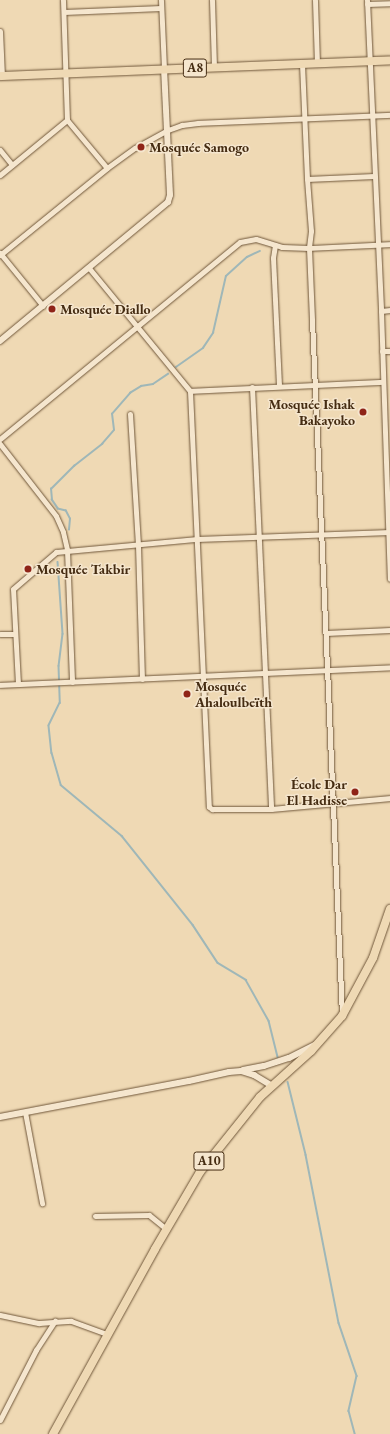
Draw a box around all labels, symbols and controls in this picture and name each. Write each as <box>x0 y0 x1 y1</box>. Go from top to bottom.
road number: A8 <box>182 57 208 79</box>
place label: Mosquée Samogo <box>149 139 249 155</box>
marker: Mosquée Samogo <box>136 142 146 152</box>
place label: Mosquée Diallo <box>60 301 151 317</box>
marker: Mosquée Diallo <box>47 304 57 314</box>
place label: Mosquée Ishak Bakayoko <box>268 396 355 428</box>
marker: Mosquée Ishak Bakayoko <box>358 407 368 417</box>
place label: Mosquée Takbir <box>36 561 130 577</box>
marker: Mosquée Takbir <box>23 564 33 574</box>
place label: Mosquée Ahaloulbeïth <box>195 678 272 710</box>
marker: Mosquée Ahaloulbeïth <box>182 689 192 699</box>
place label: École Dar El Hadisse <box>287 776 347 808</box>
marker: École Dar El Hadisse <box>350 787 360 797</box>
road number: A10 <box>193 1150 225 1172</box>

